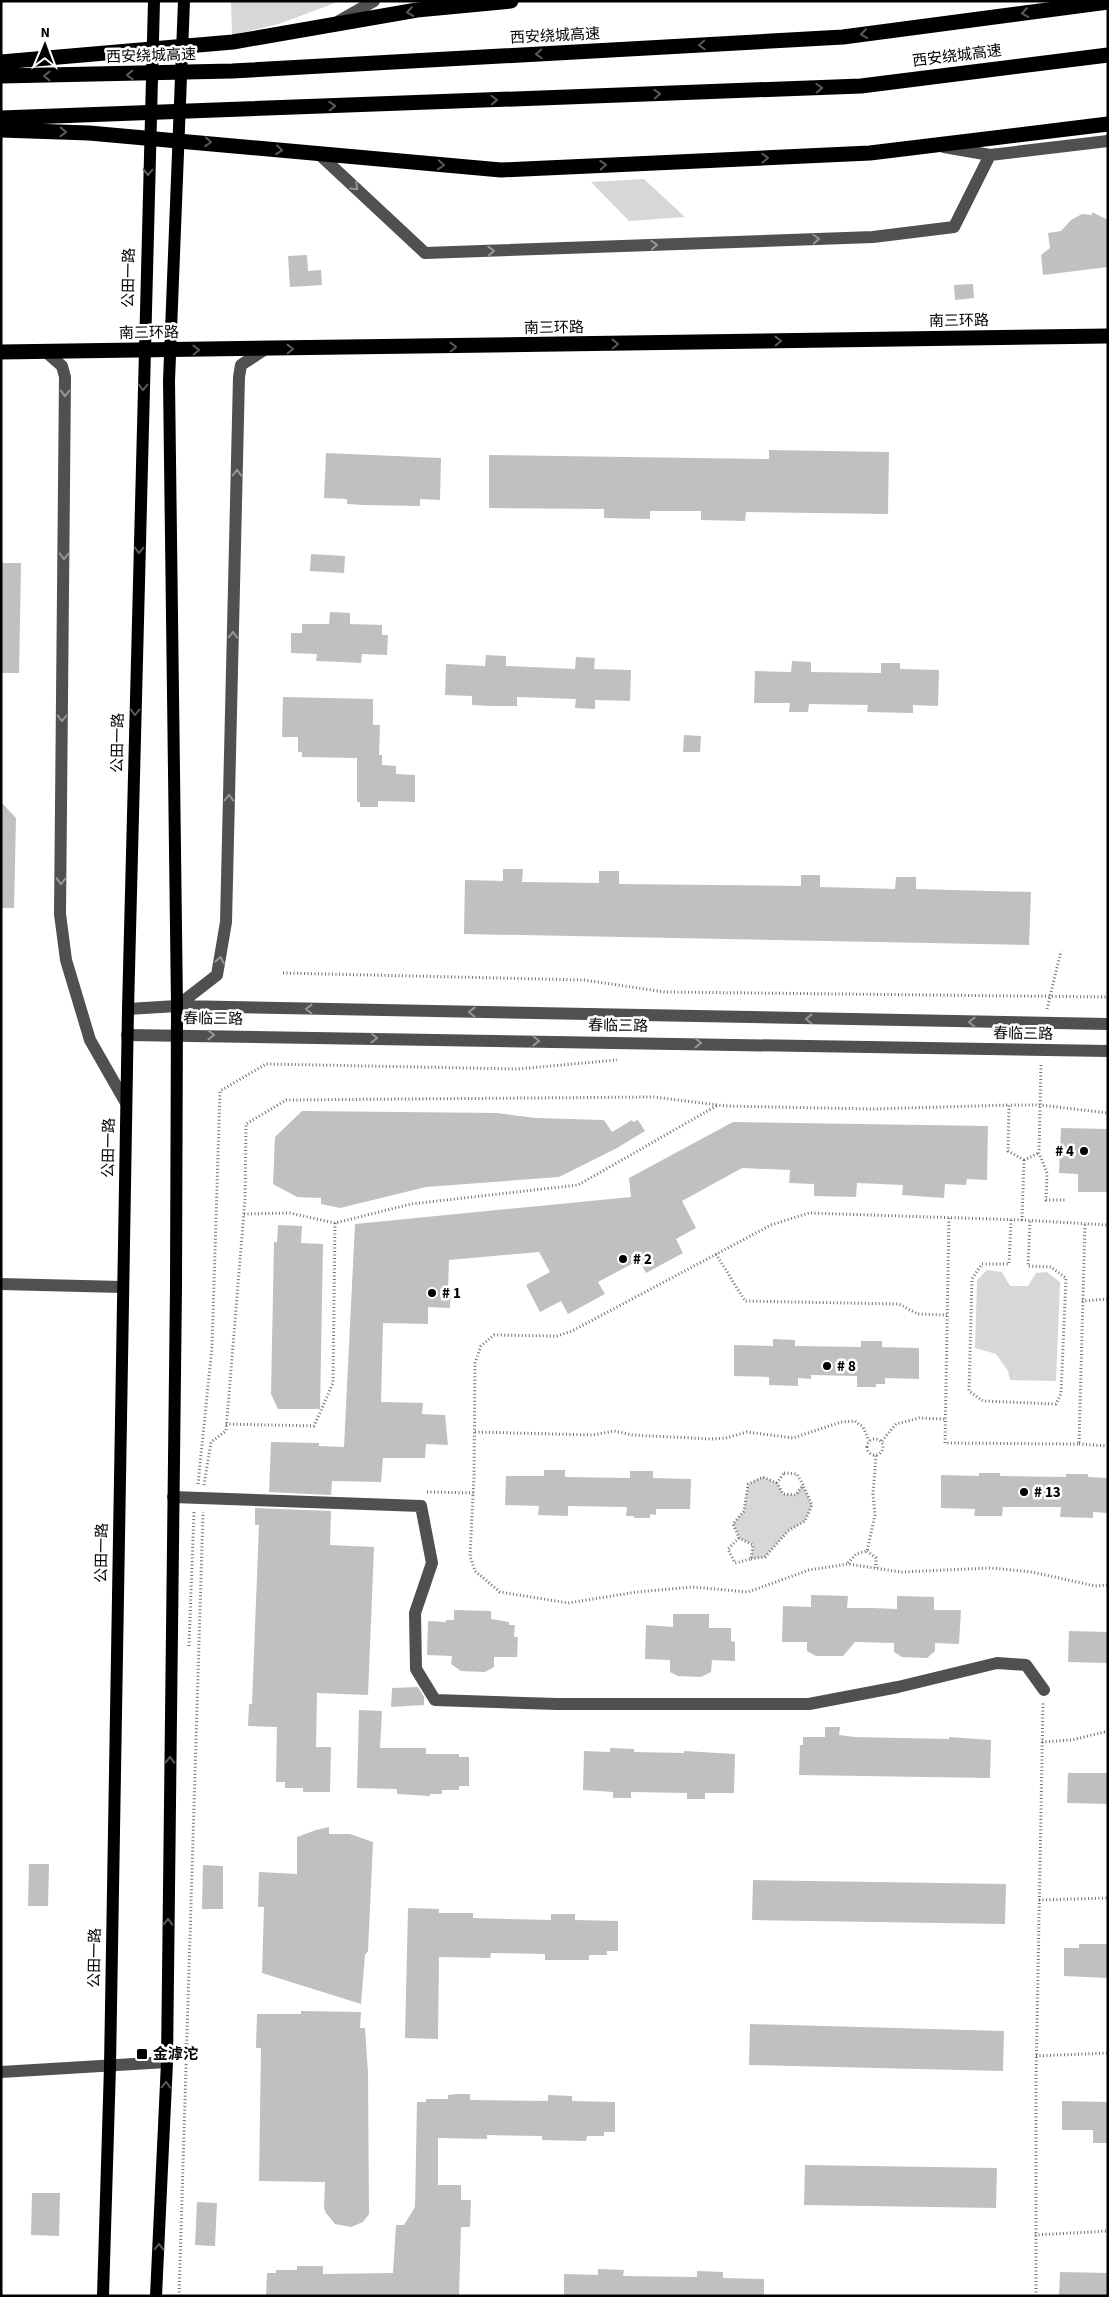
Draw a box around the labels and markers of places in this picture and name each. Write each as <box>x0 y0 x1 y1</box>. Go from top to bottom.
place label: # 4 <box>1055 1141 1074 1162</box>
marker: # 4 <box>1078 1145 1090 1157</box>
place label: # 2 <box>633 1249 652 1270</box>
marker: # 2 <box>617 1253 629 1265</box>
place label: # 1 <box>442 1283 461 1304</box>
marker: # 1 <box>426 1287 438 1299</box>
place label: # 8 <box>837 1356 856 1377</box>
marker: # 8 <box>821 1360 833 1372</box>
place label: # 13 <box>1034 1482 1061 1503</box>
marker: # 13 <box>1018 1486 1030 1498</box>
place label: 金滹沱 <box>153 2044 198 2065</box>
marker: 金滹沱 <box>135 2047 149 2061</box>

